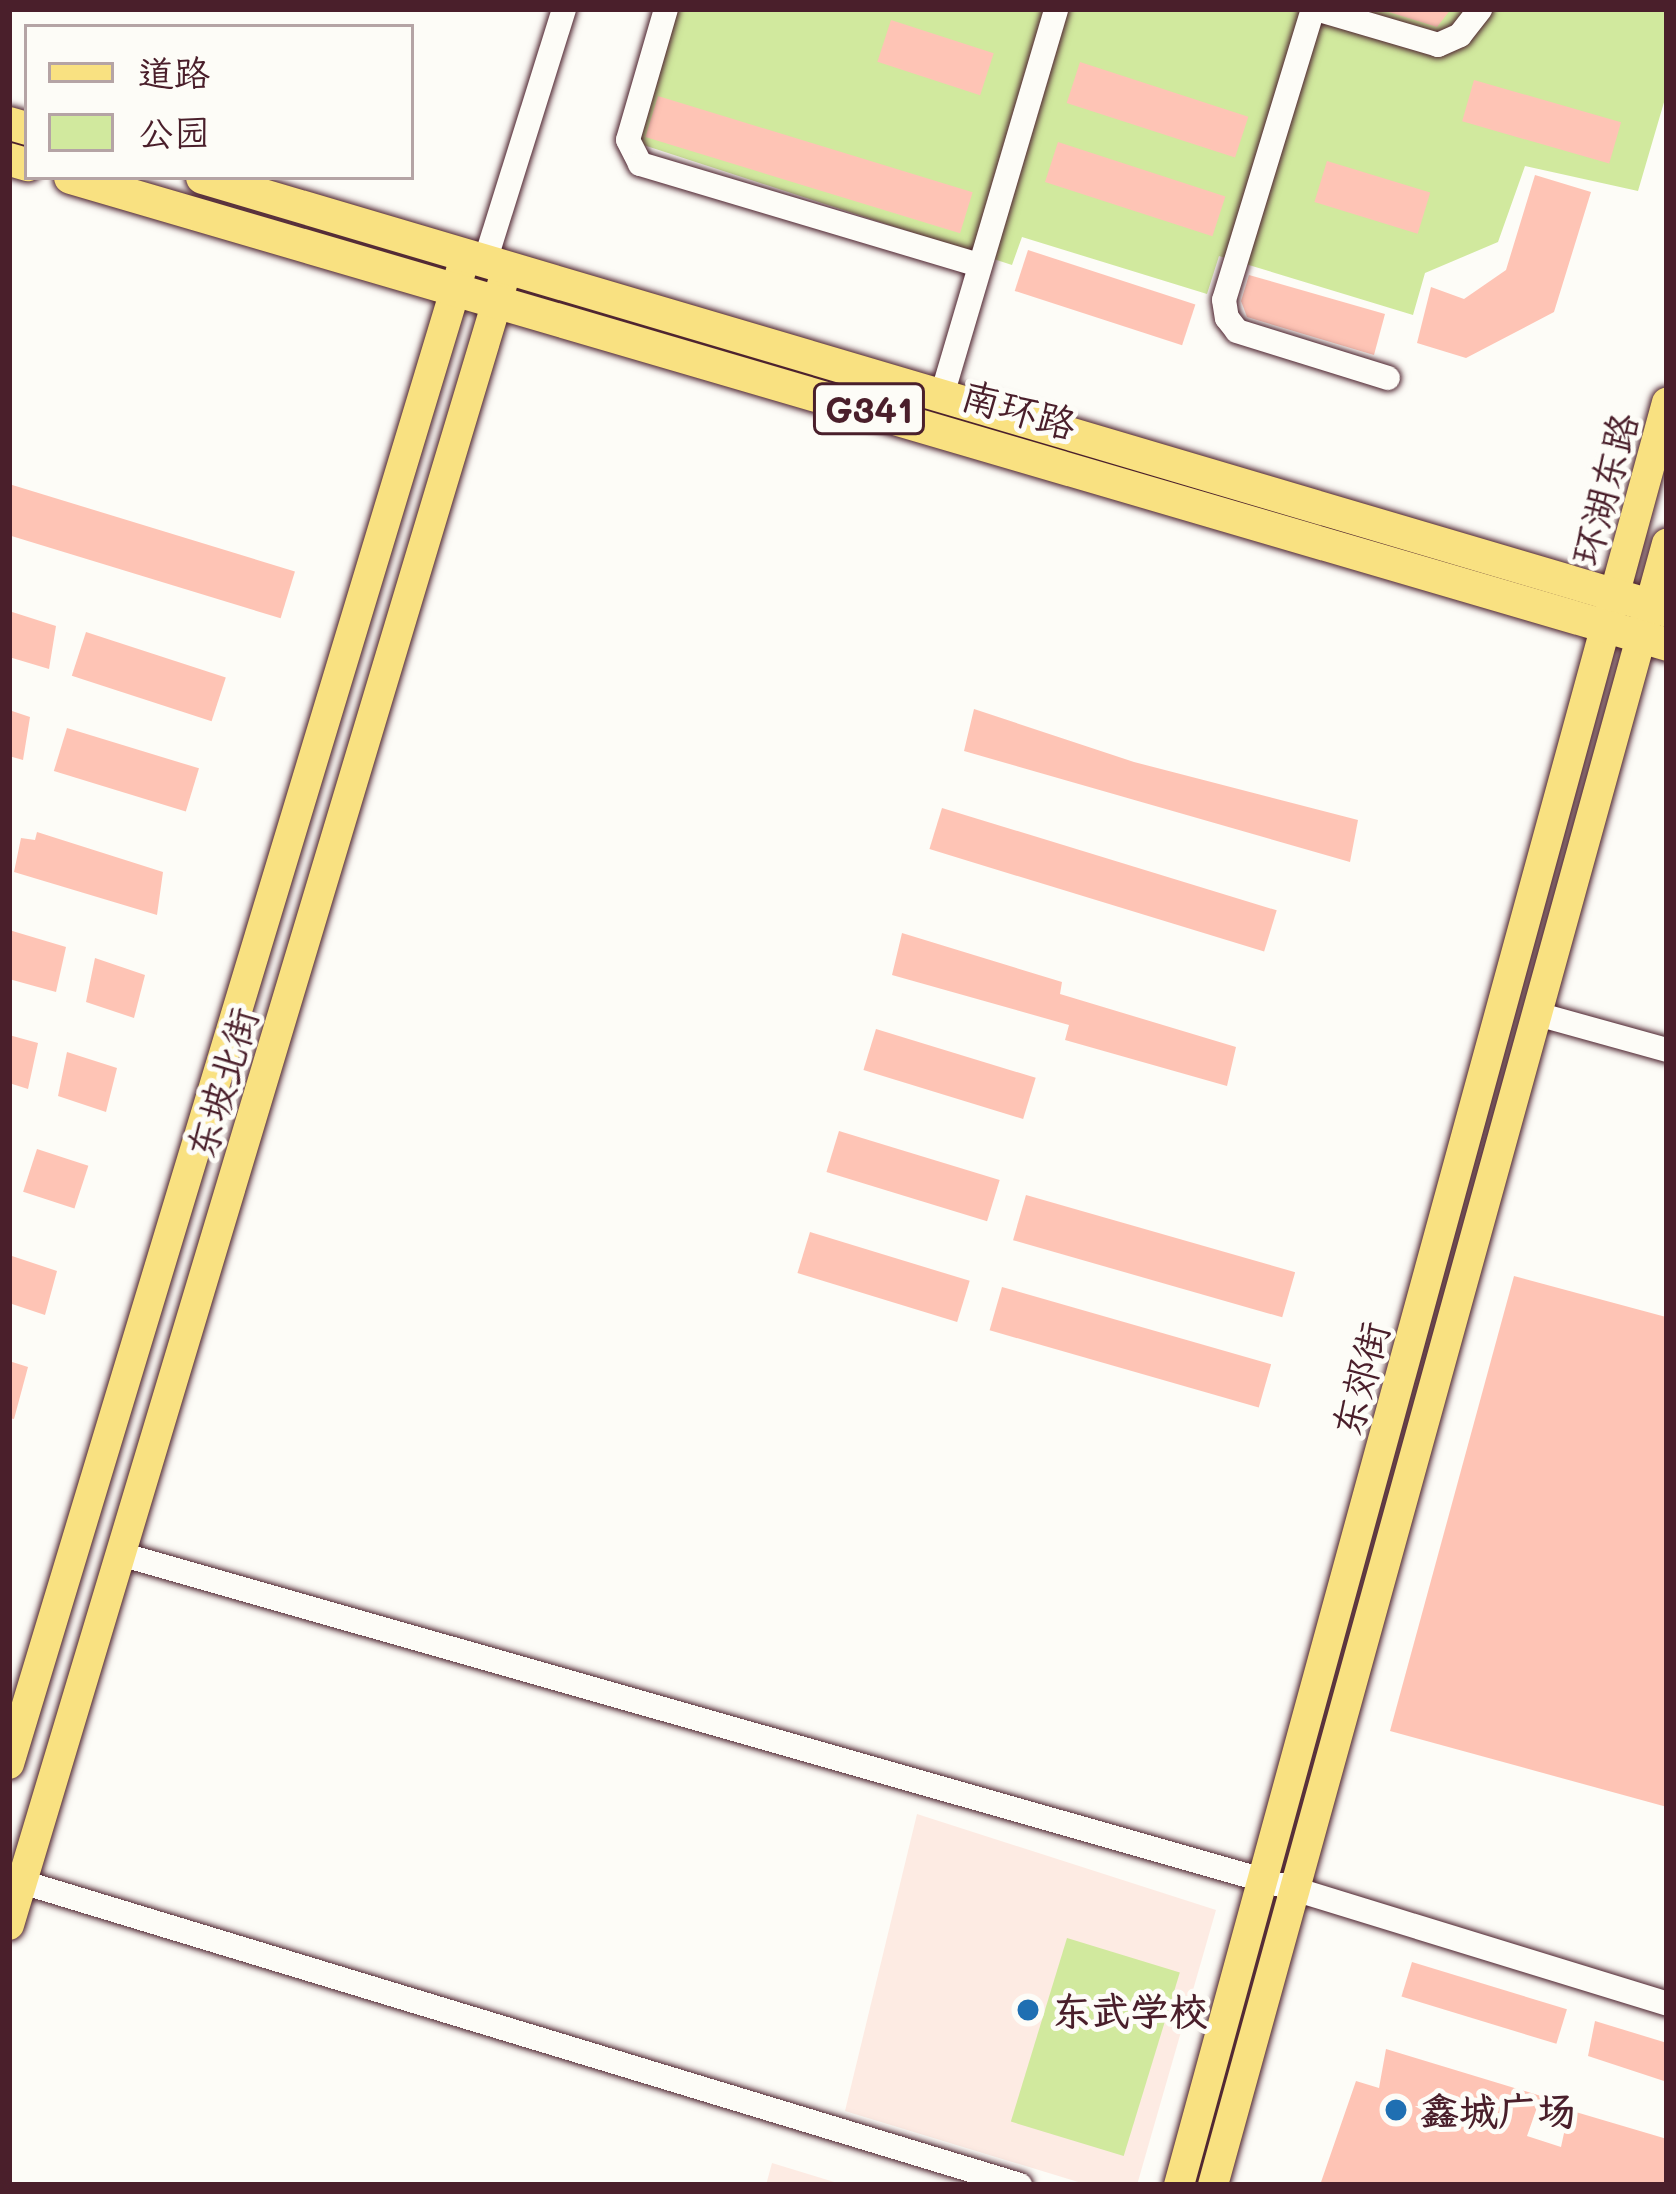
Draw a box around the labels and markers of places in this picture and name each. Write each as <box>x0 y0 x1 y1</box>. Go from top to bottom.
place label: 东武学校 <box>1052 1987 1208 2033</box>
marker: 东武学校 <box>1015 1997 1041 2023</box>
place label: 鑫城广场 <box>1420 2087 1576 2133</box>
marker: 鑫城广场 <box>1383 2097 1409 2123</box>

